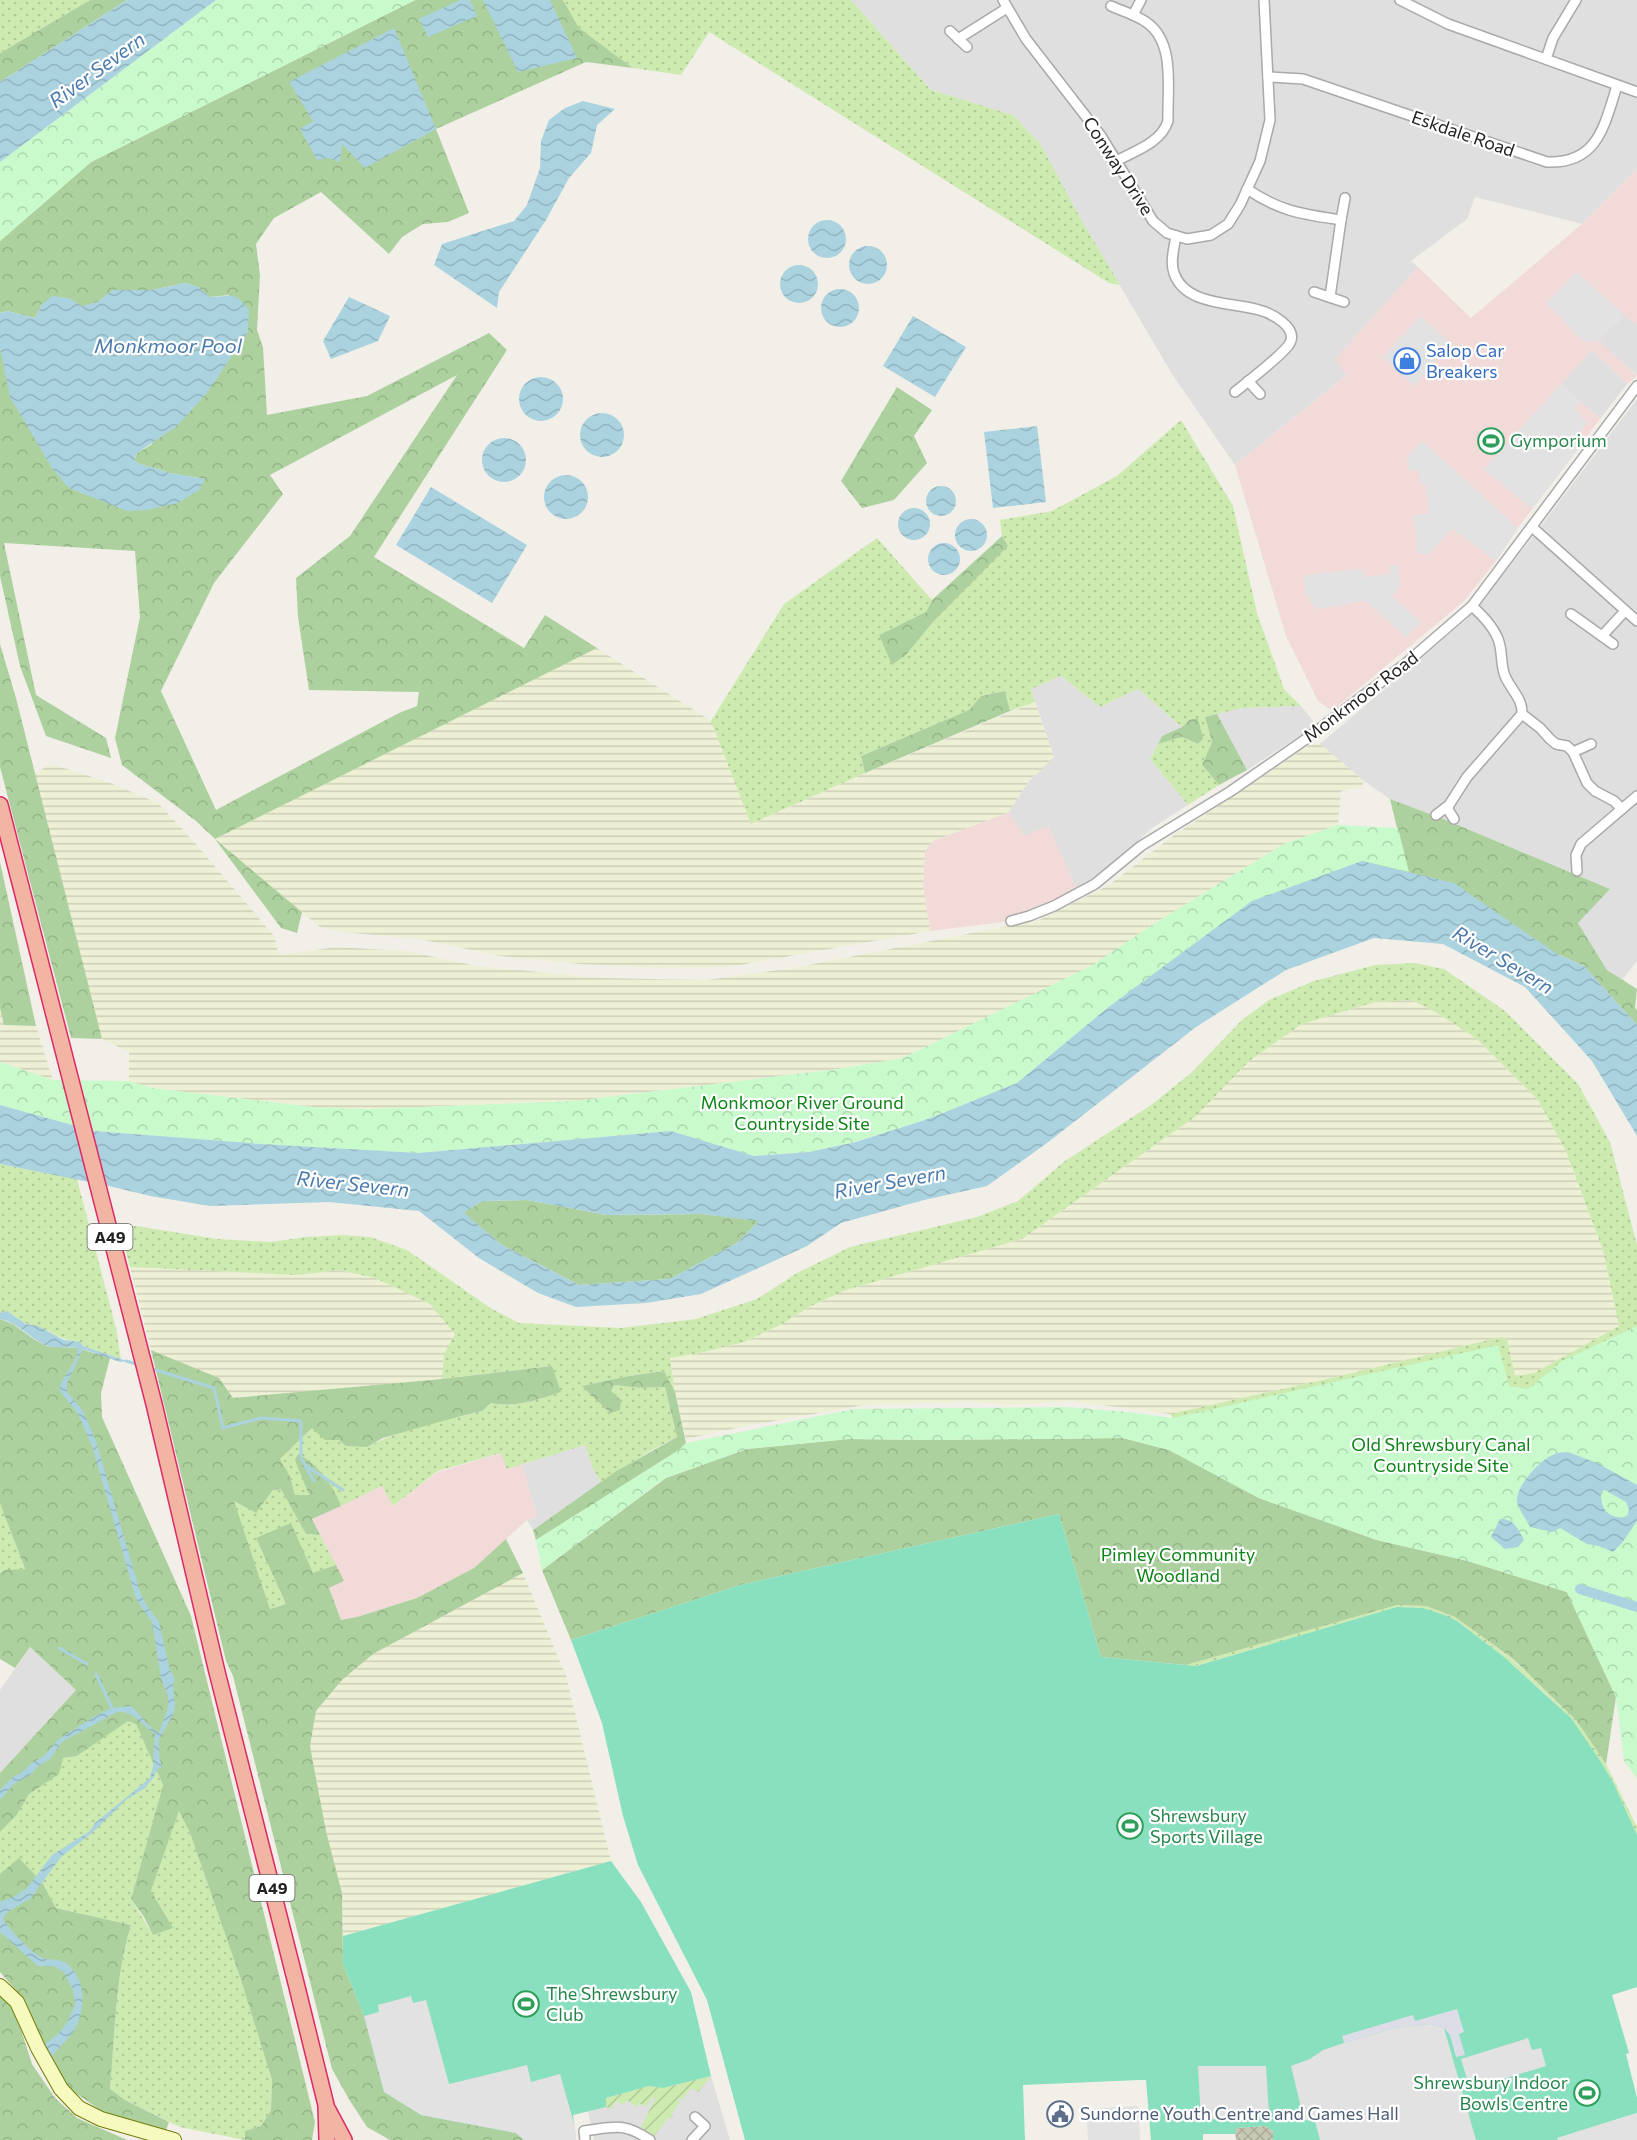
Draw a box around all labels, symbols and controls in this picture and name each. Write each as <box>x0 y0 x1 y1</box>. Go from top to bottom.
water label: River Severn <box>44 26 149 112</box>
street label: Eskdale Road <box>1409 105 1518 161</box>
street label: Conway Drive <box>1079 112 1159 219</box>
water label: Monkmoor Pool <box>94 333 243 357</box>
place label: Salop Car Breakers <box>1426 339 1504 382</box>
shop icon: Salop Car Breakers <box>1392 346 1422 376</box>
sports icon: Gymporium <box>1476 426 1506 456</box>
place label: Gymporium <box>1510 429 1607 451</box>
street label: Monkmoor Road <box>1299 646 1422 746</box>
water label: River Severn <box>1449 920 1558 999</box>
park label: Monkmoor River Ground Countryside Site <box>700 1091 904 1134</box>
water label: River Severn <box>832 1159 948 1203</box>
water label: River Severn <box>296 1165 411 1201</box>
road number: A49 <box>88 1224 132 1250</box>
park label: Old Shrewsbury Canal Countryside Site <box>1351 1433 1531 1476</box>
park label: Pimley Community Woodland <box>1101 1543 1255 1586</box>
place label: Shrewsbury Sports Village <box>1150 1804 1263 1847</box>
sports icon: Shrewsbury Sports Village <box>1115 1811 1145 1841</box>
road number: A49 <box>250 1875 294 1901</box>
place label: The Shrewsbury Club <box>546 1982 678 2025</box>
sports icon: The Shrewsbury Club <box>511 1989 541 2019</box>
place label: Shrewsbury Indoor Bowls Centre <box>1413 2071 1568 2114</box>
sports icon: Shrewsbury Indoor Bowls Centre <box>1572 2078 1602 2108</box>
public building icon: Sundorne Youth Centre and Games Hall <box>1045 2099 1075 2129</box>
place label: Sundorne Youth Centre and Games Hall <box>1080 2102 1399 2124</box>

